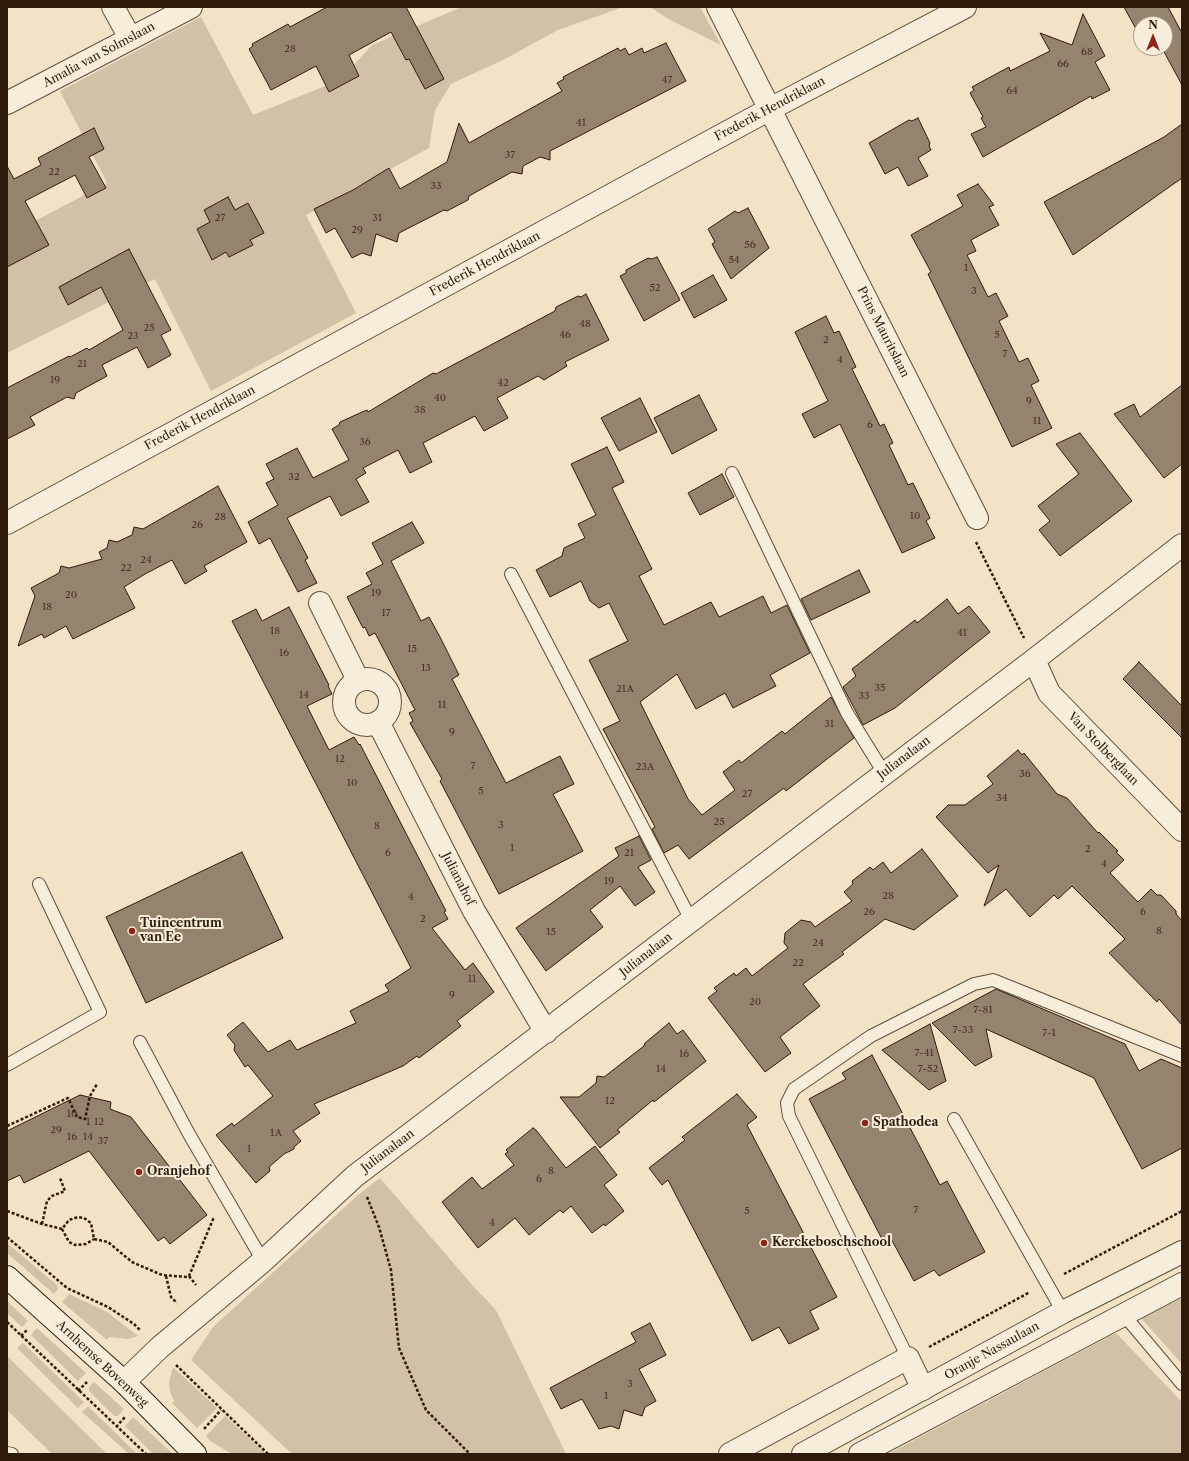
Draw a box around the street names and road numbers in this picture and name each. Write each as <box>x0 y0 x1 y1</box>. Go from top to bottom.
street label: Amalia van Solmslaan <box>41 19 157 91</box>
street label: Frederik Hendriklaan <box>712 74 828 144</box>
street label: Frederik Hendriklaan <box>427 229 543 299</box>
street label: Prins Mauritslaan <box>854 284 912 380</box>
street label: Frederik Hendriklaan <box>142 383 258 453</box>
street label: Van Stolberglaan <box>1064 709 1142 789</box>
street label: Julianalaan <box>875 733 933 783</box>
street label: Julianahof <box>438 850 478 908</box>
street label: Julianalaan <box>617 930 675 980</box>
street label: Julianalaan <box>359 1126 417 1176</box>
street label: Arnhemse Bovenweg <box>53 1318 151 1410</box>
street label: Oranje Nassaulaan <box>942 1319 1042 1383</box>

